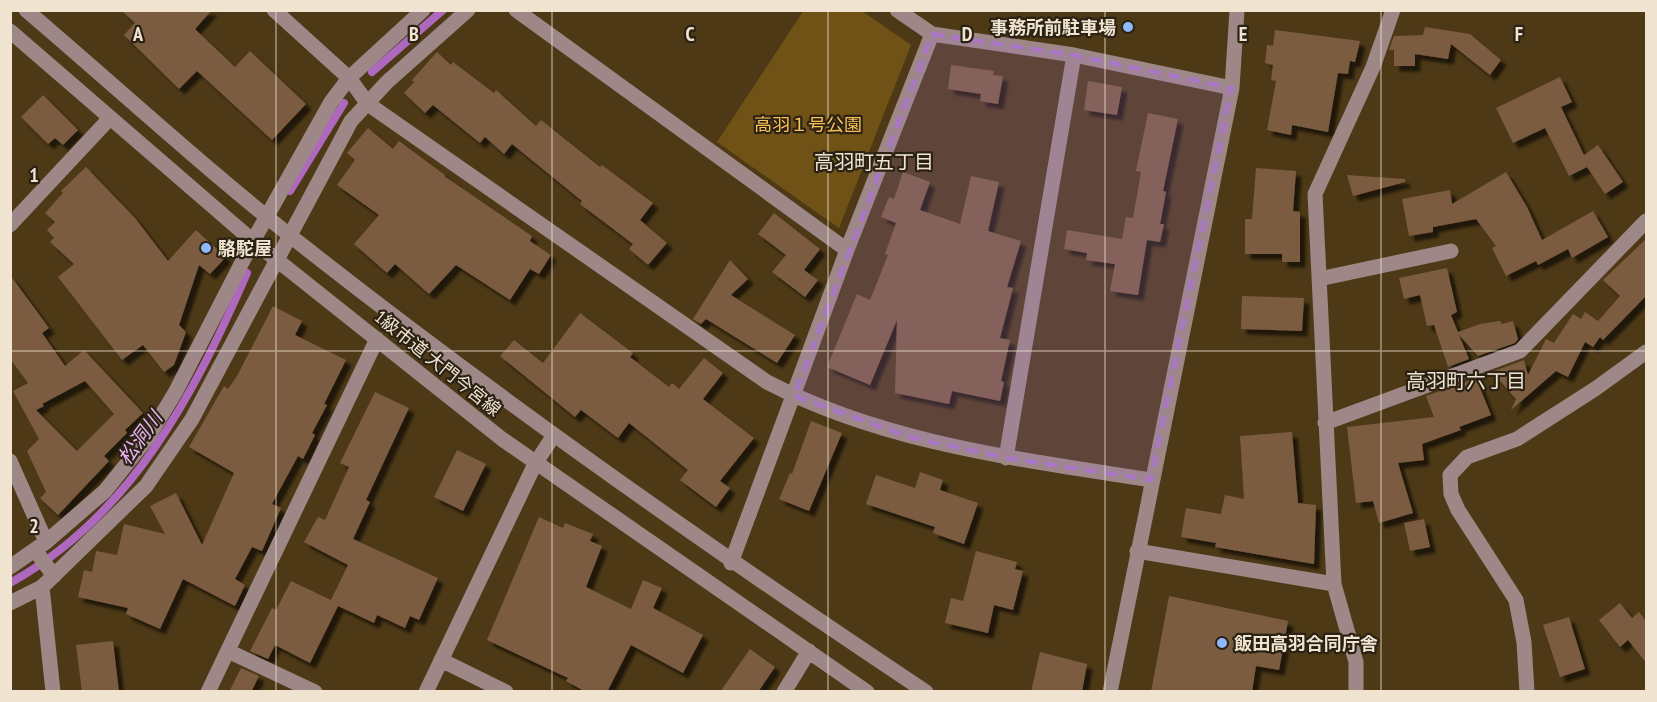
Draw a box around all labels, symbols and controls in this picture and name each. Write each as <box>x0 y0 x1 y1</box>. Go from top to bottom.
place label: 事務所前駐車場 <box>990 16 1116 39</box>
marker: 事務所前駐車場 <box>1121 20 1135 34</box>
text: A <box>132 21 144 47</box>
text: B <box>409 21 419 47</box>
text: C <box>685 21 695 47</box>
text: D <box>962 21 973 47</box>
text: E <box>1239 21 1247 47</box>
text: F <box>1515 21 1523 47</box>
park label: 高羽１号公園 <box>754 113 862 136</box>
district label: 高羽町五丁目 <box>814 149 934 175</box>
text: 1 <box>29 162 39 188</box>
place label: 駱駝屋 <box>218 237 272 260</box>
marker: 駱駝屋 <box>199 241 213 255</box>
street label: 1級市道 大門今宮線 <box>370 305 506 421</box>
district label: 高羽町六丁目 <box>1406 368 1526 394</box>
water label: 松洞川 <box>112 404 169 470</box>
text: 2 <box>29 513 39 539</box>
place label: 飯田高羽合同庁舎 <box>1234 632 1378 655</box>
marker: 飯田高羽合同庁舎 <box>1215 636 1229 650</box>

